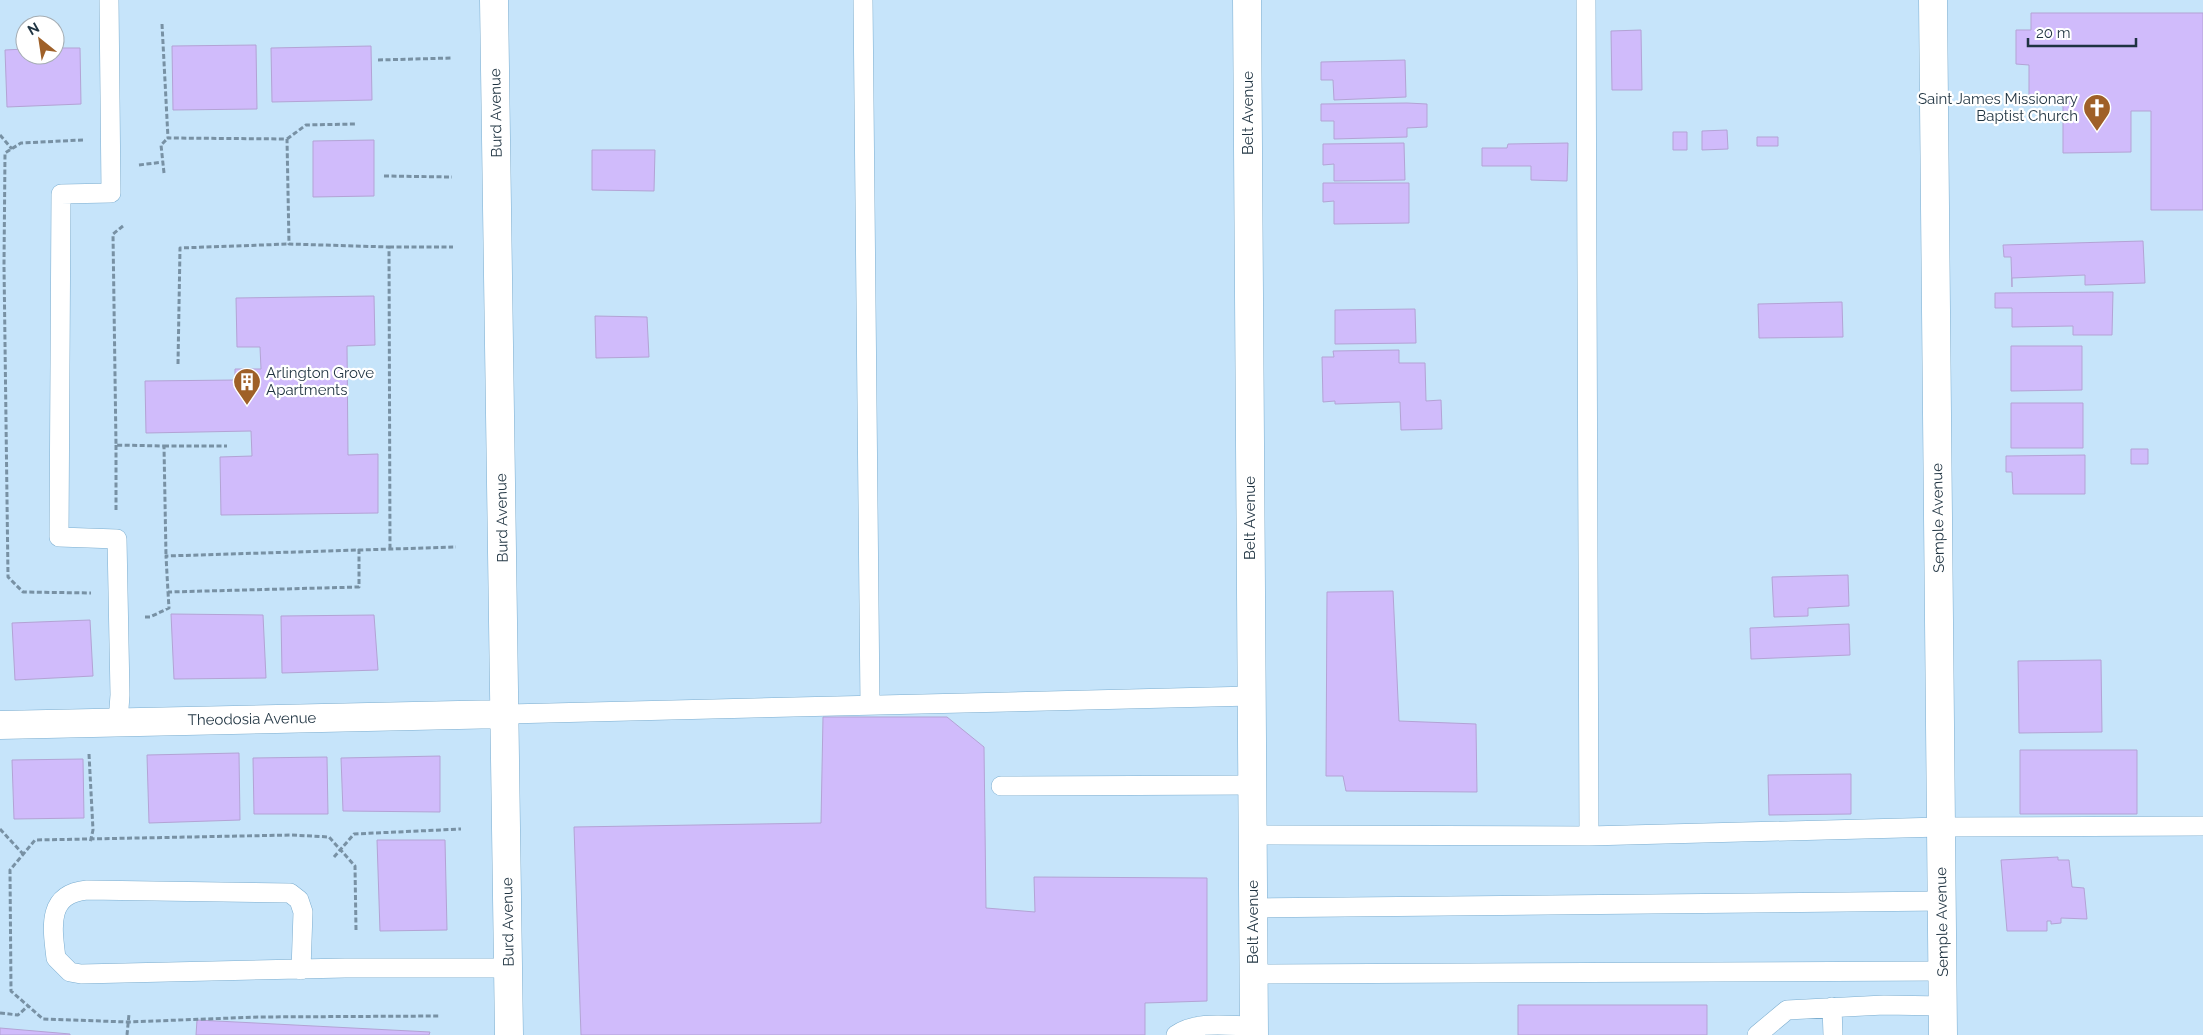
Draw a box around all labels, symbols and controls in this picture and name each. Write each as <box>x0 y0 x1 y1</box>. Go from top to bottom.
north arrow <box>15 15 65 65</box>
scale bar <box>2028 15 2136 47</box>
text: N <box>25 19 42 38</box>
text: 20 m <box>2036 24 2071 42</box>
street label: Burd Avenue <box>486 68 506 158</box>
street label: Belt Avenue <box>1239 71 1257 155</box>
place label: Saint James Missionary Baptist Church <box>1918 90 2078 125</box>
church icon: Saint James Missionary Baptist Church <box>2082 93 2112 132</box>
place label: Arlington Grove Apartments <box>266 364 374 399</box>
building icon: Arlington Grove Apartments <box>232 367 262 406</box>
street label: Semple Avenue <box>1928 463 1948 573</box>
street label: Burd Avenue <box>492 473 512 563</box>
street label: Belt Avenue <box>1241 476 1259 560</box>
street label: Theodosia Avenue <box>188 709 317 729</box>
street label: Semple Avenue <box>1932 867 1952 977</box>
street label: Burd Avenue <box>498 877 518 967</box>
street label: Belt Avenue <box>1244 880 1262 964</box>

